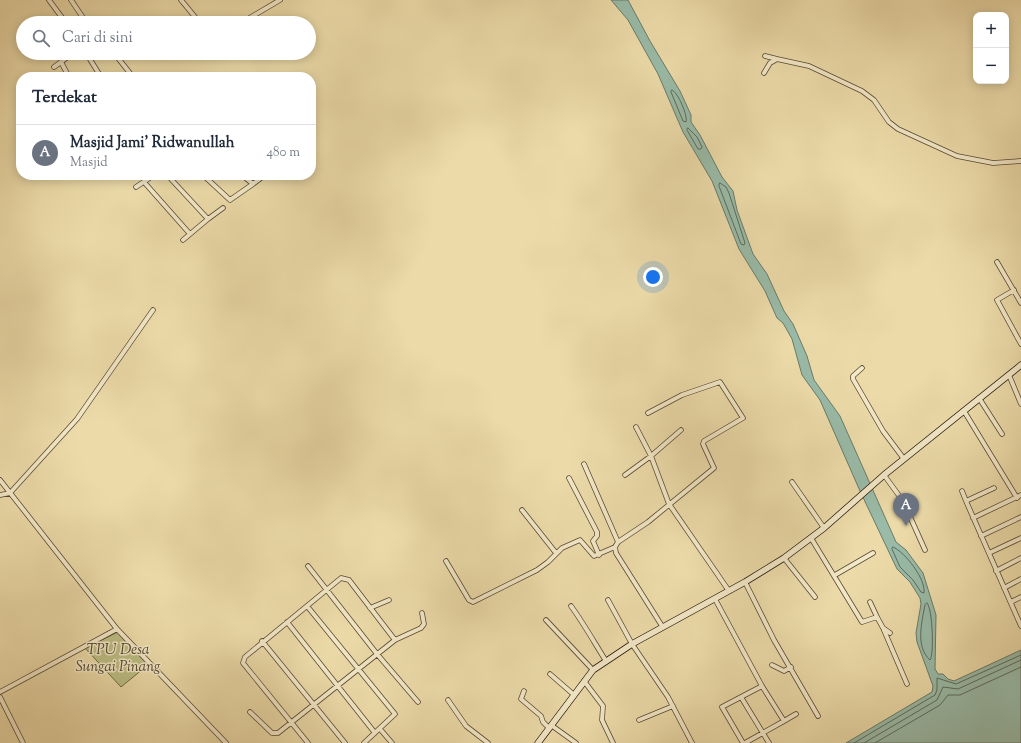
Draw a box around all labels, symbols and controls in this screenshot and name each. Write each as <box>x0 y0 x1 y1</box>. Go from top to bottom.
map controls <box>973 12 1009 84</box>
button: + <box>973 12 1009 48</box>
search box <box>16 16 316 60</box>
icon: search <box>30 27 52 49</box>
text: Cari di sini <box>62 28 133 49</box>
button: − <box>973 48 1009 84</box>
text: Terdekat <box>32 86 97 110</box>
text: Masjid Jami' Ridwanullah <box>70 133 235 154</box>
text: A <box>40 144 50 162</box>
text: 480 m <box>267 144 300 162</box>
text: Masjid <box>70 154 108 172</box>
your location <box>643 267 663 287</box>
pin: A <box>893 493 919 526</box>
park label: TPU Desa Sungai Pinang <box>75 640 161 678</box>

